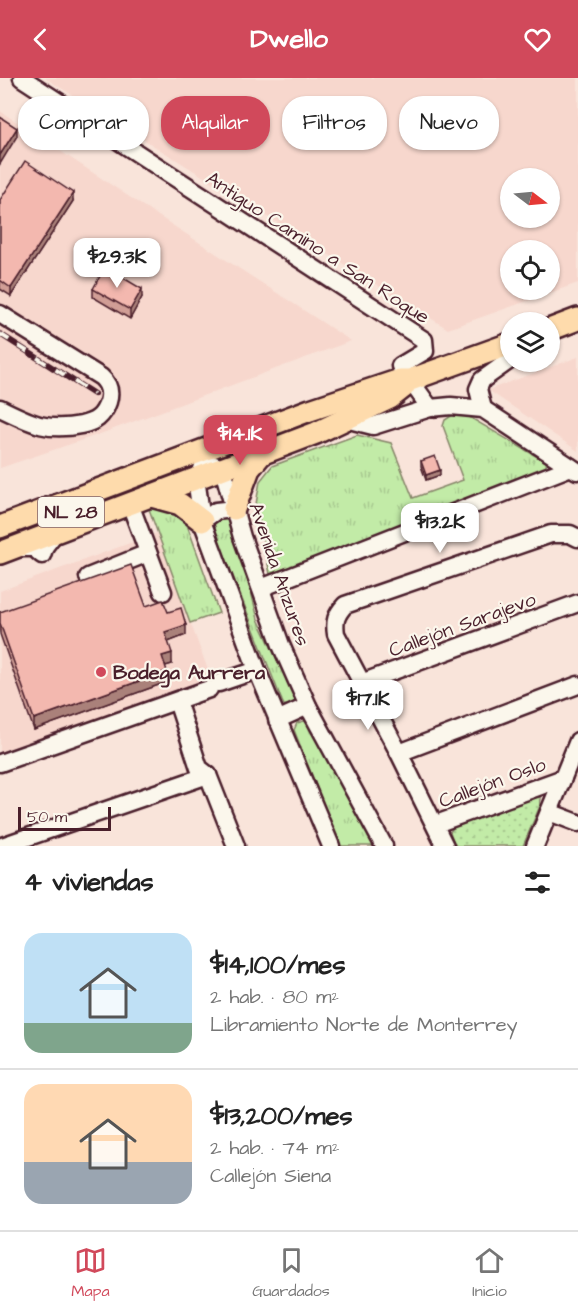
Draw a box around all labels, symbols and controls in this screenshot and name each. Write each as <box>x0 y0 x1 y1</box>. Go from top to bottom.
text: Dwello <box>250 20 328 58</box>
icon: back <box>24 23 57 56</box>
icon: heart <box>521 23 554 56</box>
chip: Comprar <box>18 96 149 150</box>
chip: Alquilar <box>161 96 270 150</box>
chip: Filtros <box>282 96 387 150</box>
chip: Nuevo <box>399 96 499 150</box>
street label: Antiguo Camino a San Roque <box>199 165 435 332</box>
north arrow <box>500 168 560 228</box>
map controls <box>500 168 560 372</box>
pin: $29.3K <box>68 238 166 289</box>
button: locate <box>500 240 560 300</box>
text: $29.3K <box>87 243 147 271</box>
button: layers <box>500 312 560 372</box>
pin: $14.1K <box>191 415 289 466</box>
text: $14.1K <box>218 420 262 448</box>
road number: NL 28 <box>38 497 104 527</box>
street label: Avenida Anzures <box>241 499 317 650</box>
pin: $13.2K <box>391 503 489 554</box>
text: $13.2K <box>415 508 465 536</box>
street label: Callejón Sarajevo <box>385 585 540 665</box>
place label: Bodega Aurrera <box>113 659 266 688</box>
marker: Bodega Aurrera <box>94 665 108 679</box>
pin: $17.1K <box>319 680 417 731</box>
text: $17.1K <box>346 685 390 713</box>
street label: Callejón Oslo <box>435 751 550 815</box>
scale bar <box>18 804 111 832</box>
text: 50 m <box>27 806 67 828</box>
text: 4 viviendas <box>24 864 154 900</box>
icon: filters <box>521 866 554 899</box>
text: $14,100/mes <box>210 947 345 983</box>
icon: home <box>72 957 144 1029</box>
text: 2 hab. · 80 m² <box>210 983 339 1011</box>
text: Libramiento Norte de Monterrey <box>210 1011 517 1039</box>
text: $13,200/mes <box>210 1098 353 1134</box>
icon: home <box>72 1108 144 1180</box>
text: 2 hab. · 74 m² <box>210 1134 339 1162</box>
text: Callejón Siena <box>210 1162 331 1190</box>
tab: Mapa <box>71 1244 110 1302</box>
tab: Guardados <box>252 1244 330 1302</box>
tab: Inicio <box>472 1244 507 1302</box>

